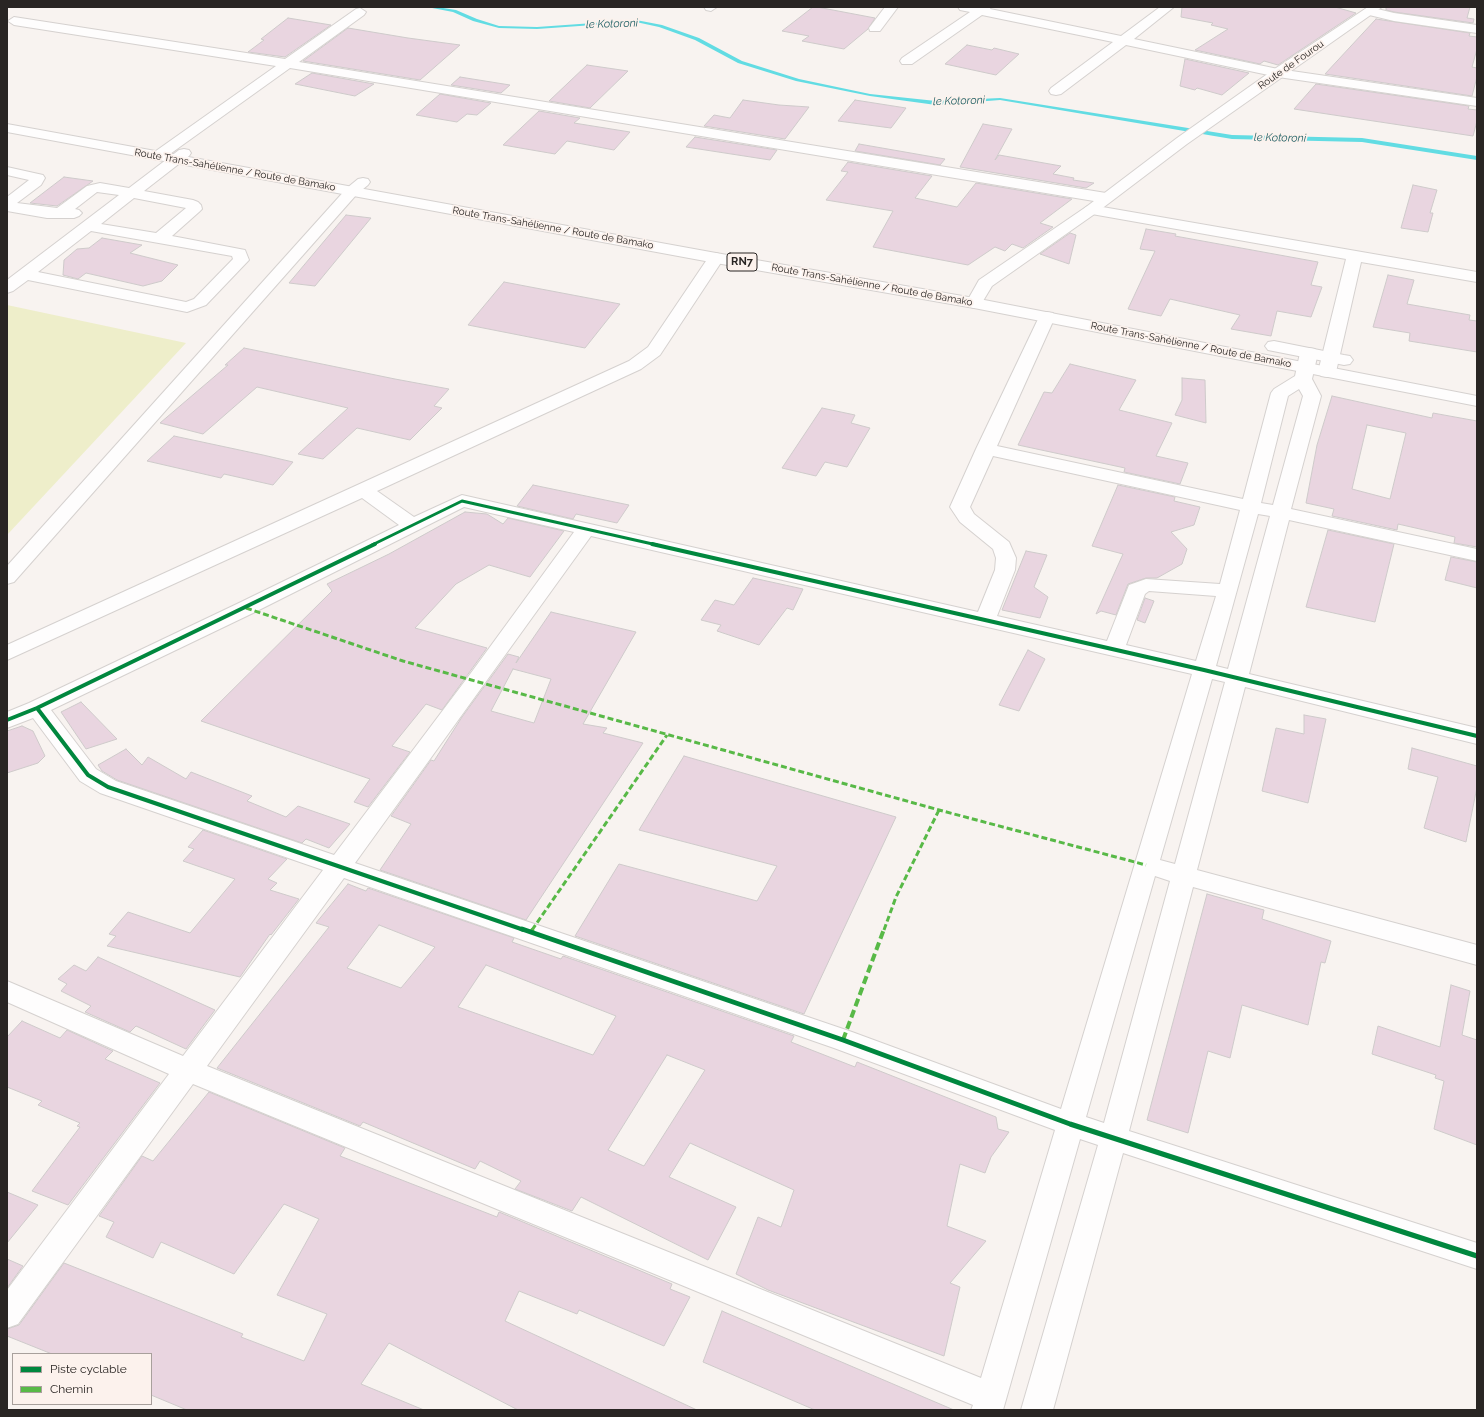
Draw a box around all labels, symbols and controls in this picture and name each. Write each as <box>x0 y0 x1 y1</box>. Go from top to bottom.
water label: le Kotoroni <box>586 16 638 32</box>
street label: Route de Fourou <box>1256 38 1326 92</box>
water label: le Kotoroni <box>933 93 985 109</box>
water label: le Kotoroni <box>1254 131 1306 145</box>
street label: Route Trans-Sahélienne / Route de Bamako <box>134 146 336 194</box>
street label: Route Trans-Sahélienne / Route de Bamako <box>452 204 654 252</box>
road number: RN7 <box>727 253 757 271</box>
street label: Route Trans-Sahélienne / Route de Bamako <box>771 261 973 309</box>
street label: Route Trans-Sahélienne / Route de Bamako <box>1090 320 1292 370</box>
legend <box>12 1353 152 1405</box>
text: Piste cyclable <box>50 1362 127 1376</box>
text: Chemin <box>50 1382 93 1396</box>

